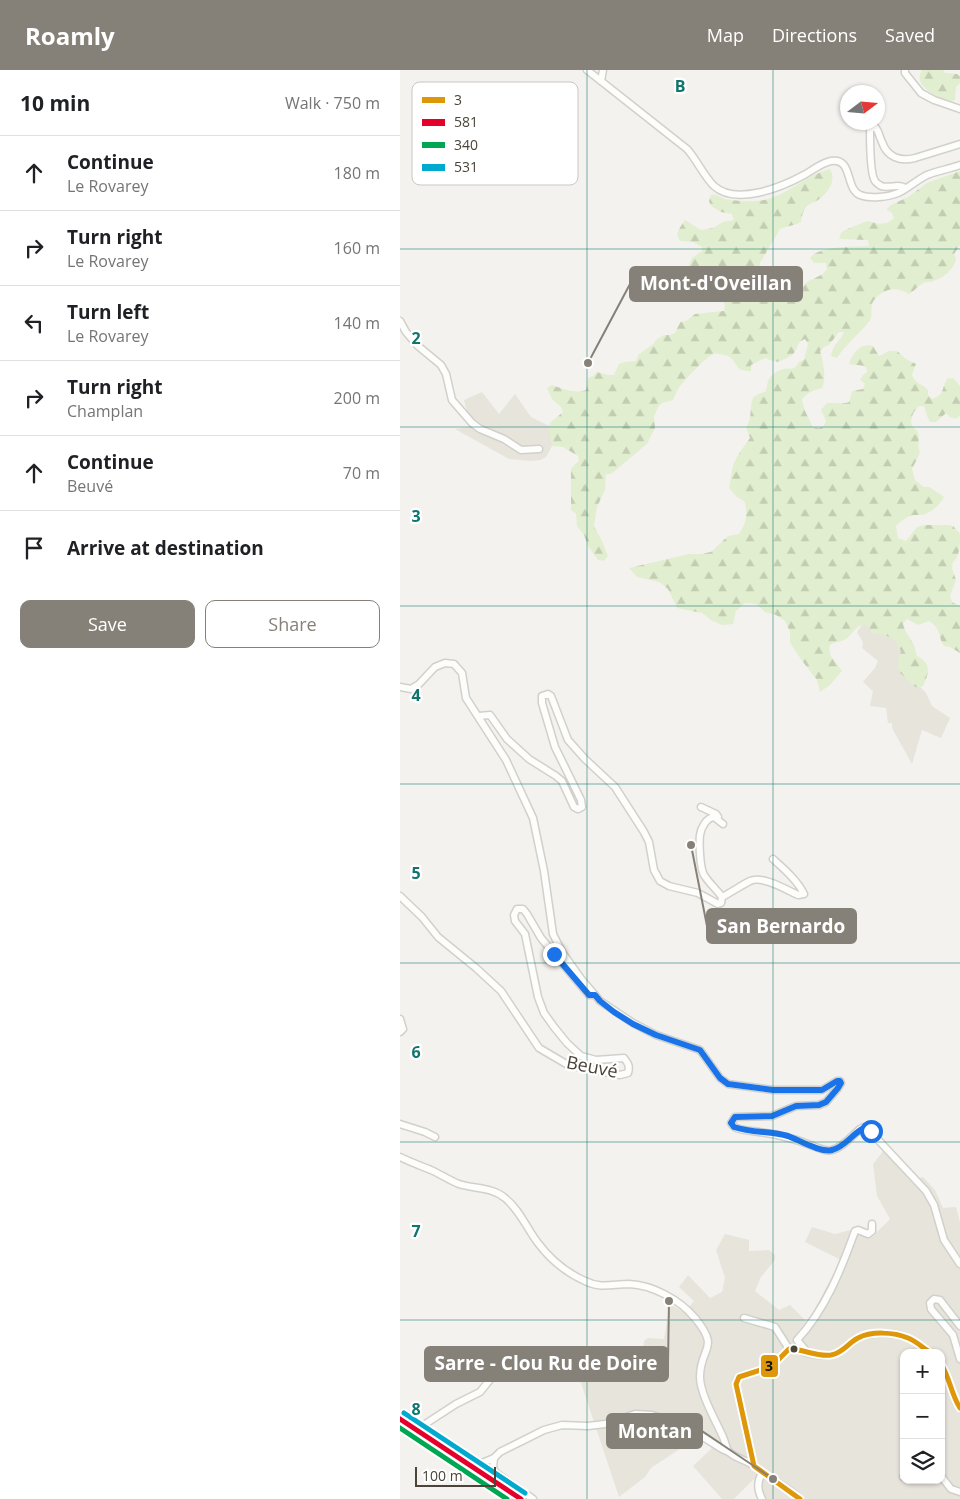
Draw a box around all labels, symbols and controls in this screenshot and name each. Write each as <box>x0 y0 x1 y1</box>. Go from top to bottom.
text: Roamly <box>25 19 115 52</box>
text: Map <box>707 23 744 47</box>
text: Directions <box>772 23 857 47</box>
text: Saved <box>885 23 935 47</box>
text: B <box>675 75 685 97</box>
legend <box>412 82 578 185</box>
north arrow <box>840 85 885 130</box>
text: 10 min <box>20 89 90 117</box>
text: 3 <box>454 90 462 109</box>
text: Walk · 750 m <box>285 92 380 114</box>
text: 581 <box>454 112 478 131</box>
text: 340 <box>454 135 478 154</box>
text: Continue <box>67 149 154 175</box>
text: 531 <box>454 157 478 176</box>
icon: ahead <box>20 159 48 187</box>
text: 180 m <box>334 162 380 184</box>
text: Le Rovarey <box>67 175 148 197</box>
text: Turn right <box>67 224 162 250</box>
icon: right <box>20 234 48 262</box>
text: 160 m <box>334 237 380 259</box>
text: Le Rovarey <box>67 250 148 272</box>
callout: Mont-d'Oveillan <box>630 267 802 301</box>
text: Mont-d'Oveillan <box>640 270 792 296</box>
text: Turn left <box>67 299 149 325</box>
icon: left <box>20 309 48 337</box>
text: 140 m <box>334 312 380 334</box>
text: Le Rovarey <box>67 325 148 347</box>
text: 2 <box>411 327 421 349</box>
text: Turn right <box>67 374 162 400</box>
icon: right <box>20 384 48 412</box>
text: 200 m <box>334 387 380 409</box>
text: Champlan <box>67 400 143 422</box>
text: Continue <box>67 449 154 475</box>
icon: ahead <box>20 459 48 487</box>
text: 70 m <box>343 462 380 484</box>
text: Beuvé <box>67 475 113 497</box>
text: 3 <box>411 505 421 527</box>
icon: arrive <box>20 534 48 562</box>
text: Arrive at destination <box>67 535 264 561</box>
button: Save <box>20 600 195 648</box>
button: Share <box>205 600 380 648</box>
text: 4 <box>411 684 421 706</box>
text: 5 <box>411 862 421 884</box>
callout: San Bernardo <box>707 909 856 943</box>
text: San Bernardo <box>717 913 845 939</box>
route end <box>543 943 566 966</box>
text: 6 <box>411 1041 421 1063</box>
street label: Beuvé <box>564 1049 620 1083</box>
route start <box>860 1120 883 1143</box>
text: 7 <box>411 1220 421 1242</box>
unlabelled marker <box>789 1344 799 1354</box>
callout: Sarre - Clou Ru de Doire <box>425 1347 668 1381</box>
map controls <box>900 1349 945 1484</box>
button: + <box>900 1349 945 1394</box>
text: Sarre - Clou Ru de Doire <box>434 1350 658 1376</box>
line badge: 3 <box>760 1354 779 1378</box>
text: 3 <box>765 1356 773 1375</box>
button: − <box>900 1394 945 1439</box>
text: 8 <box>411 1398 421 1420</box>
callout: Montan <box>607 1414 702 1448</box>
text: Montan <box>618 1418 692 1444</box>
button: layers <box>900 1439 945 1484</box>
scale bar <box>415 1464 496 1487</box>
text: 100 m <box>422 1466 463 1485</box>

